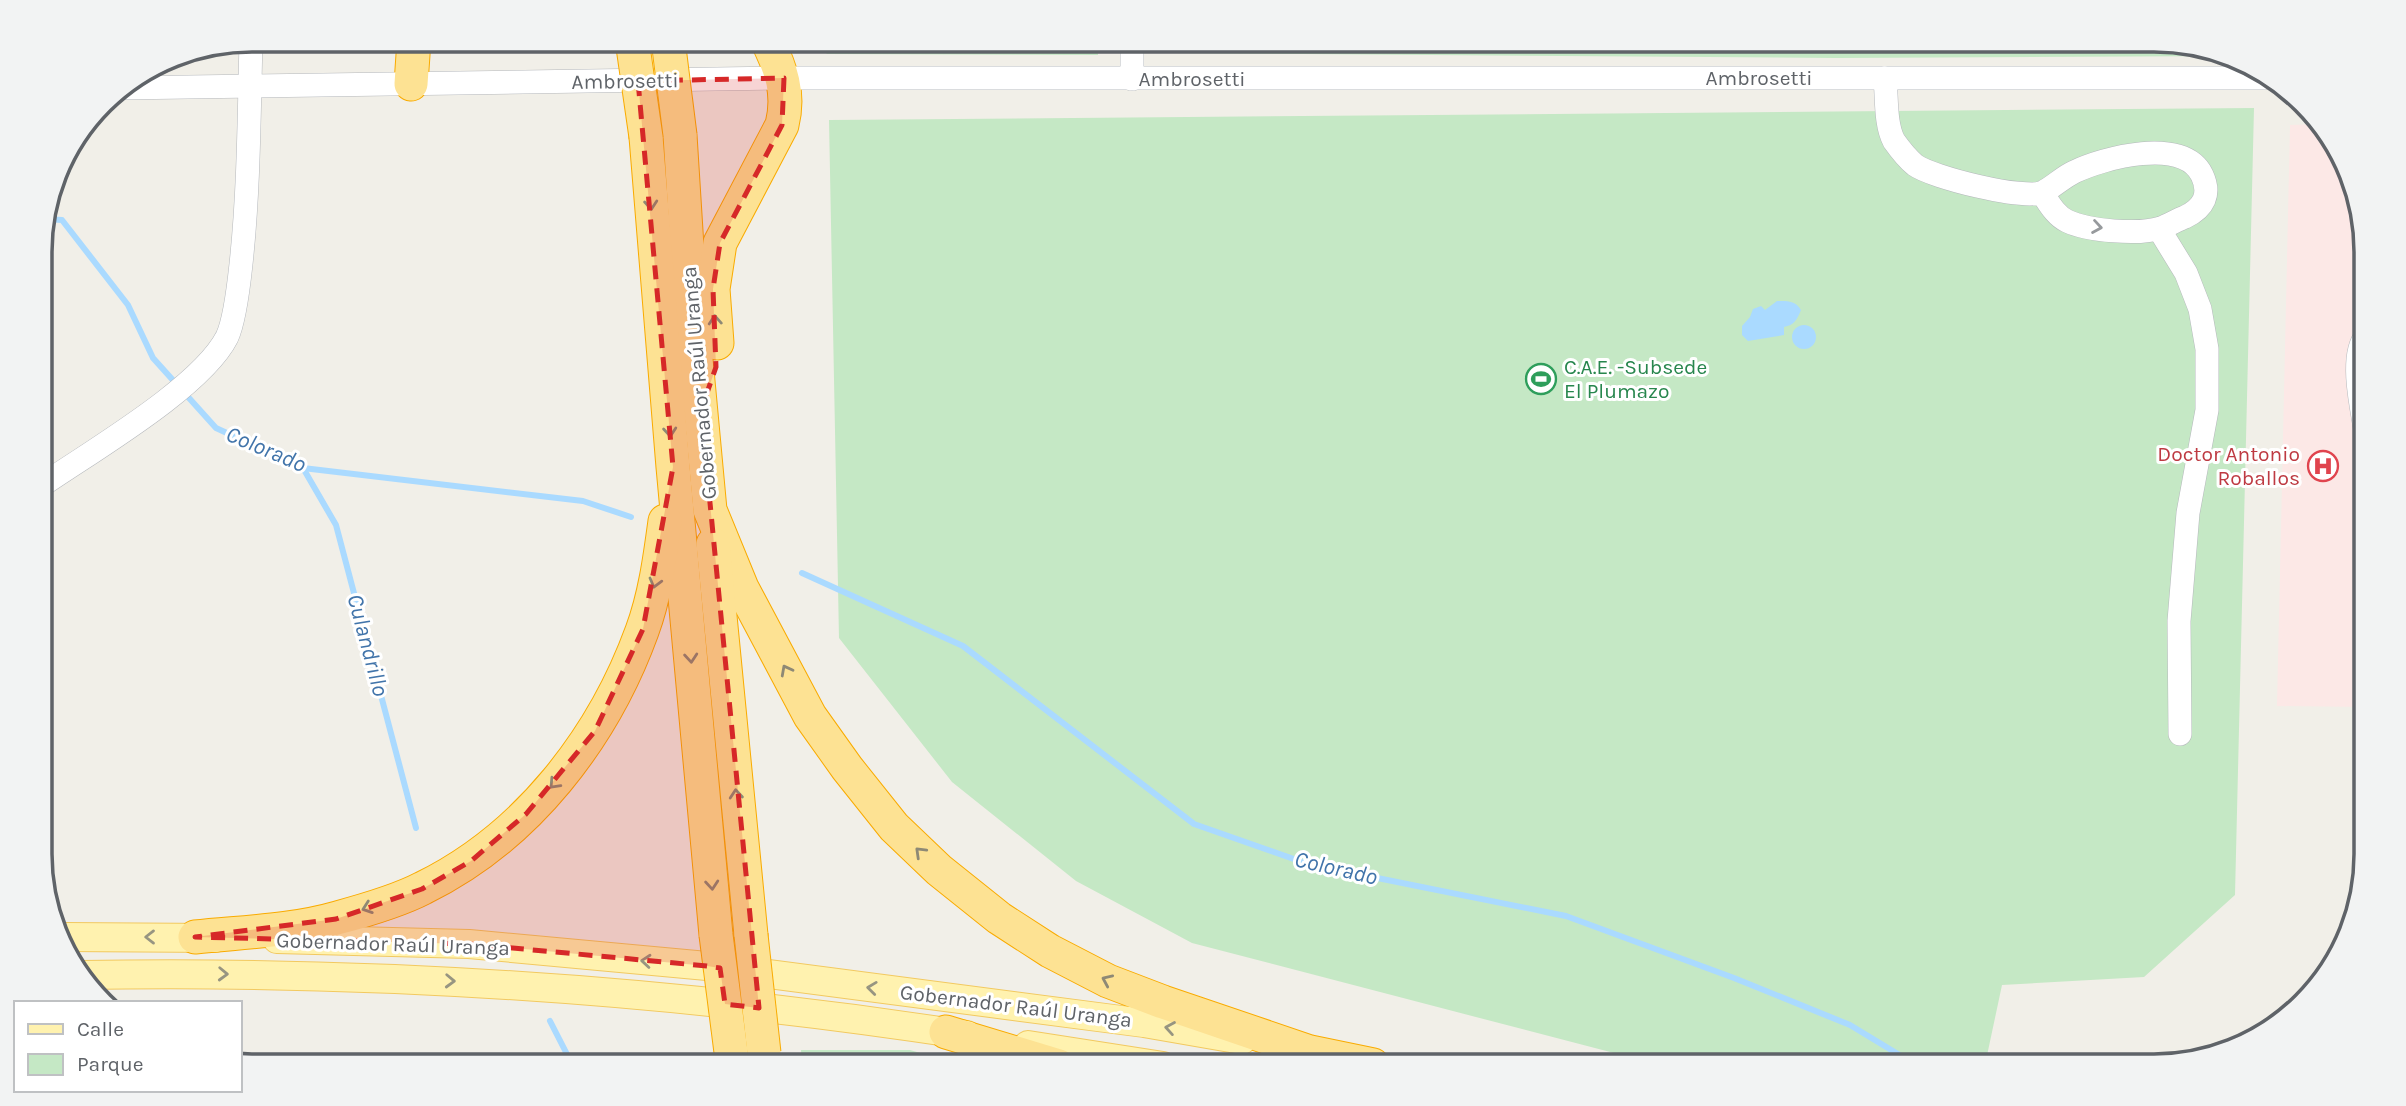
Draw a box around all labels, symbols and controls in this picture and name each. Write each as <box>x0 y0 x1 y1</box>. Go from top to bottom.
street label: Ambrosetti <box>1705 66 1813 90</box>
street label: Ambrosetti <box>1138 67 1246 91</box>
street label: Ambrosetti <box>571 68 679 94</box>
one-way arrow <box>643 200 658 211</box>
one-way arrow <box>2091 219 2103 234</box>
street label: Gobernador Raúl Uranga <box>677 266 721 500</box>
one-way arrow <box>708 314 723 325</box>
place label: C.A.E. -Subsede El Plumazo <box>1564 355 1707 403</box>
sports icon: C.A.E. -Subsede El Plumazo <box>1524 362 1558 396</box>
water label: Colorado <box>222 420 310 478</box>
one-way arrow <box>662 426 677 437</box>
place label: Doctor Antonio Roballos <box>2157 442 2300 490</box>
hospital icon: Doctor Antonio Roballos <box>2306 449 2340 483</box>
one-way arrow <box>648 577 663 589</box>
water label: Culandrillo <box>341 591 395 699</box>
one-way arrow <box>683 653 698 664</box>
one-way arrow <box>780 665 794 677</box>
one-way arrow <box>549 776 562 789</box>
one-way arrow <box>729 788 744 799</box>
water label: Colorado <box>1292 845 1380 891</box>
one-way arrow <box>915 848 928 861</box>
one-way arrow <box>704 879 719 890</box>
one-way arrow <box>362 900 374 914</box>
street label: Gobernador Raúl Uranga <box>276 928 510 960</box>
one-way arrow <box>144 929 155 945</box>
one-way arrow <box>640 954 651 969</box>
one-way arrow <box>218 966 228 982</box>
one-way arrow <box>445 974 456 989</box>
one-way arrow <box>1102 974 1114 988</box>
one-way arrow <box>866 980 878 995</box>
street label: Gobernador Raúl Uranga <box>899 980 1133 1032</box>
legend <box>14 1001 242 1092</box>
text: Calle <box>77 1017 124 1041</box>
one-way arrow <box>1164 1021 1176 1036</box>
text: Parque <box>77 1052 144 1076</box>

